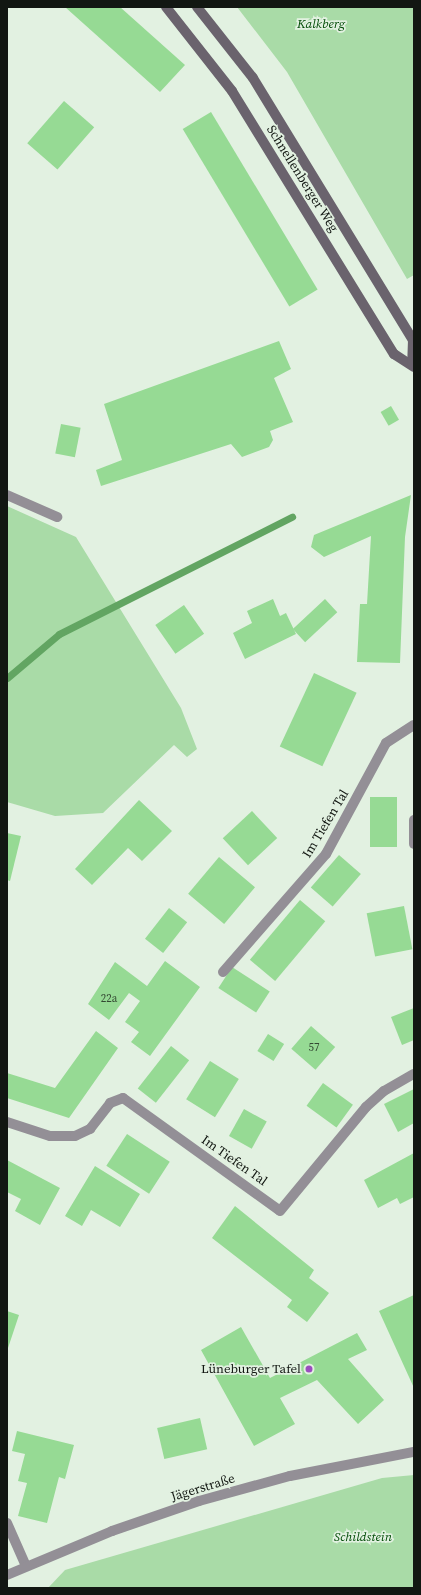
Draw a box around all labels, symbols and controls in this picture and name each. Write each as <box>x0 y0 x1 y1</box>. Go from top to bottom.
park label: Kalkberg <box>297 16 345 32</box>
street label: Schnellenberger Weg <box>263 122 341 236</box>
street label: Im Tiefen Tal <box>299 787 353 861</box>
house number: 22a <box>101 992 117 1006</box>
house number: 57 <box>309 1041 319 1055</box>
street label: Im Tiefen Tal <box>198 1132 270 1190</box>
place label: Lüneburger Tafel <box>201 1361 301 1377</box>
marker: Lüneburger Tafel <box>304 1364 314 1374</box>
street label: Jägerstraße <box>169 1471 237 1505</box>
park label: Schildstein <box>334 1529 392 1545</box>

